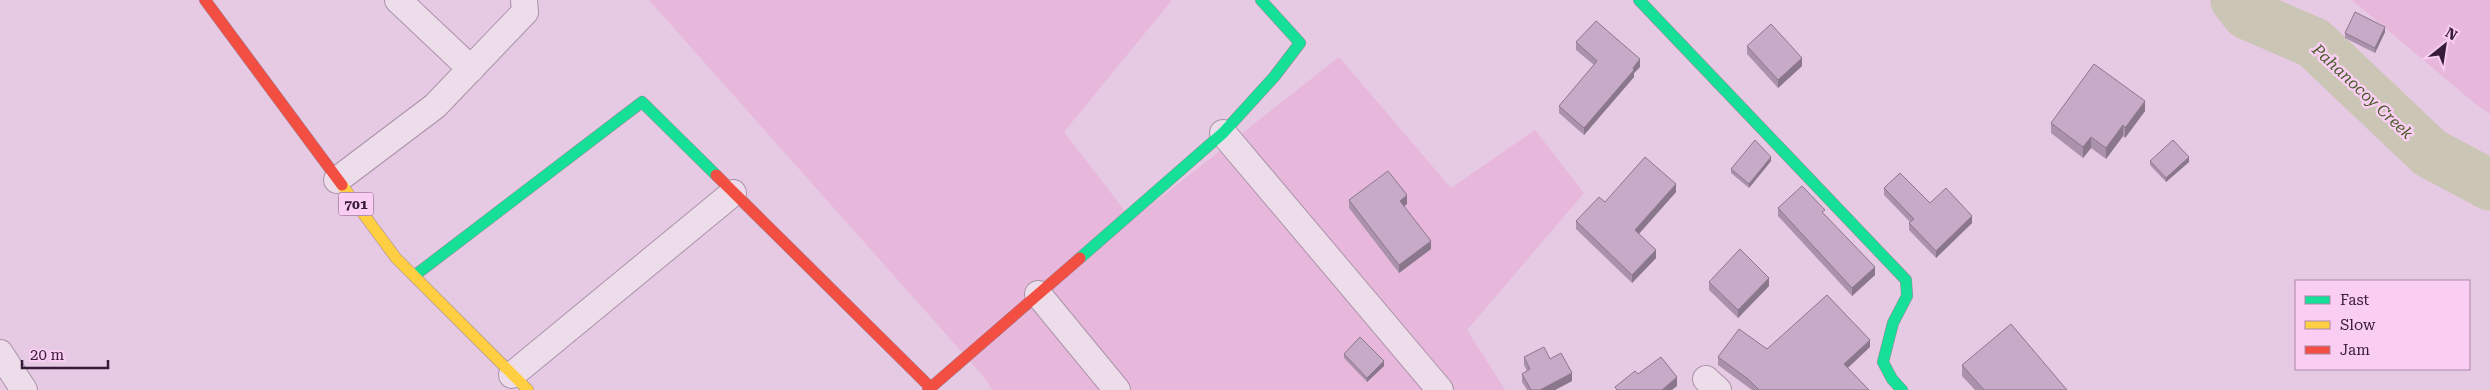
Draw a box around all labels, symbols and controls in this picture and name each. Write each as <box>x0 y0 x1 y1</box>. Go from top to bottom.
north arrow <box>2420 20 2470 70</box>
text: N <box>2443 24 2460 43</box>
water label: Pahanocoy Creek <box>2308 39 2417 143</box>
road number: 701 <box>338 192 374 215</box>
legend <box>2295 280 2470 370</box>
text: Fast <box>2340 291 2370 309</box>
text: Slow <box>2340 316 2376 334</box>
scale bar <box>22 338 109 370</box>
text: Jam <box>2340 341 2370 359</box>
text: 20 m <box>30 346 65 364</box>

